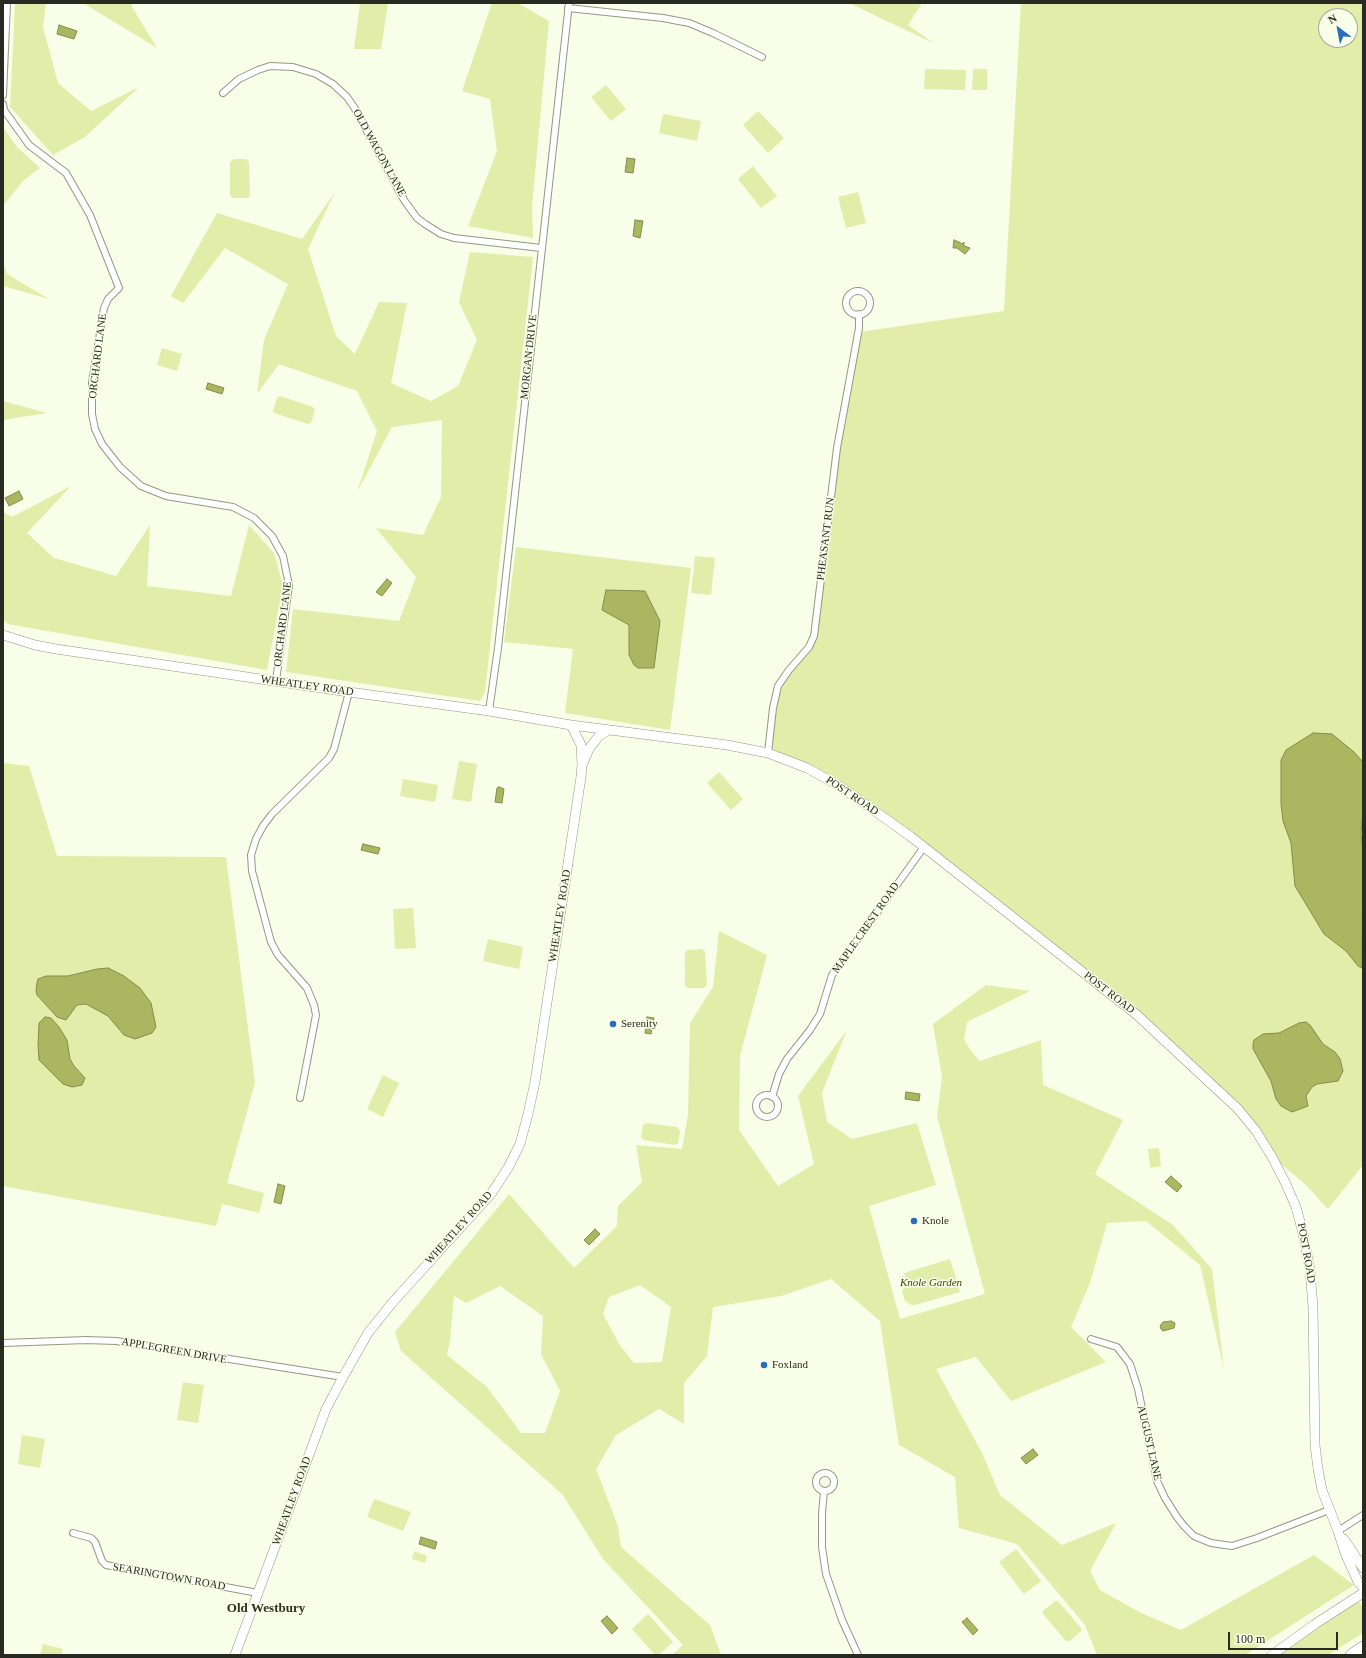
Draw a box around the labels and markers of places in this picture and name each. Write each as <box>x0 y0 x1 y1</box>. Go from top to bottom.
place label: Serenity <box>621 1017 658 1031</box>
marker: Serenity <box>608 1019 618 1029</box>
place label: Knole <box>922 1214 949 1228</box>
marker: Knole <box>909 1216 919 1226</box>
place label: Foxland <box>772 1358 808 1372</box>
marker: Foxland <box>759 1360 769 1370</box>

